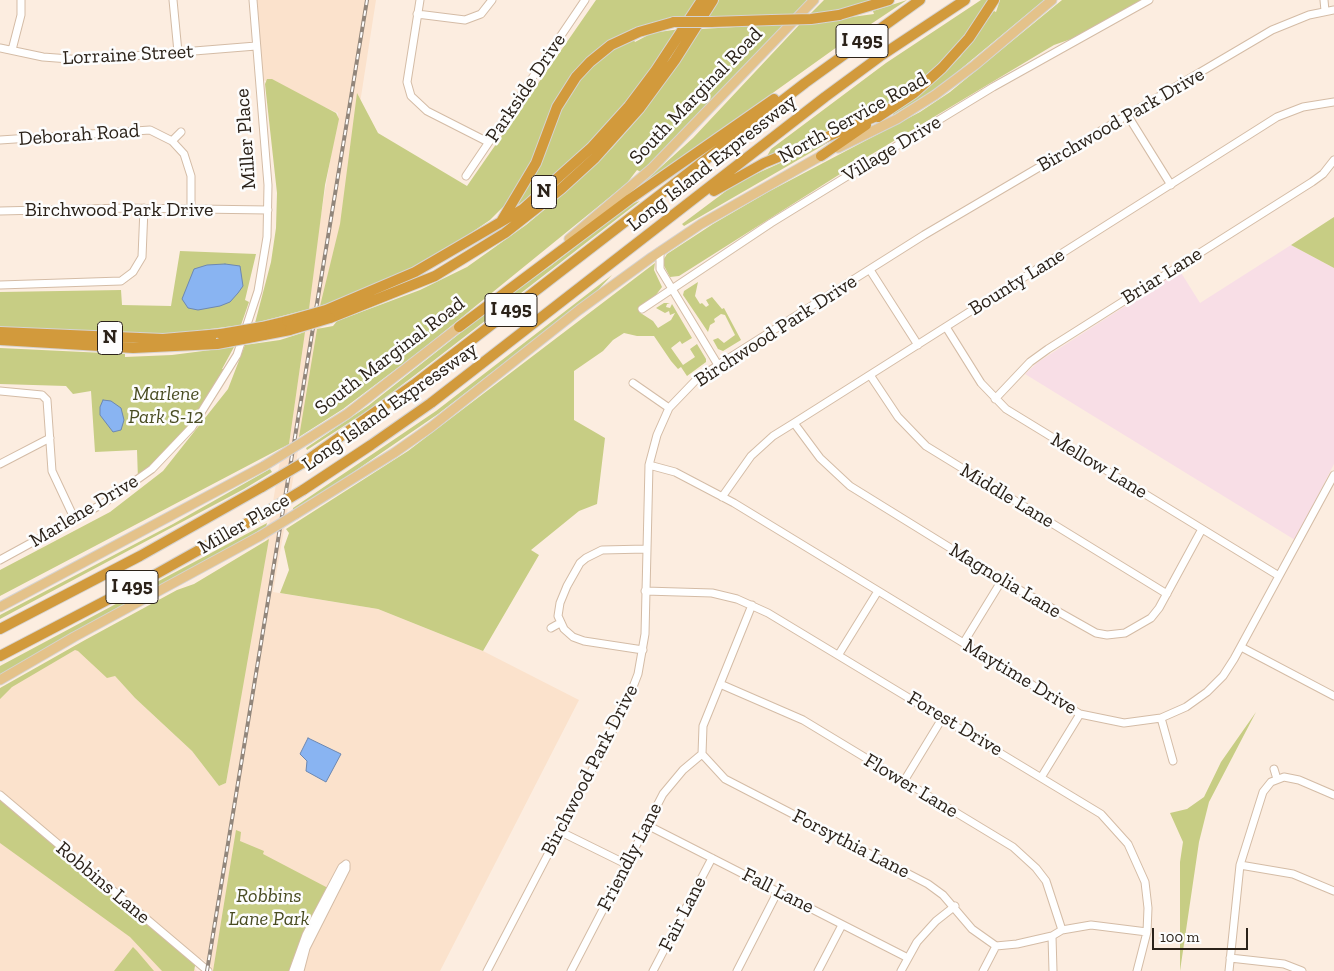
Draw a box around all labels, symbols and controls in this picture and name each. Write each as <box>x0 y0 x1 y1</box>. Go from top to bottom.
street label: South Marginal Road <box>624 22 768 170</box>
road number: I 495 <box>836 24 888 58</box>
street label: Parkside Drive <box>481 29 571 147</box>
street label: Lorraine Street <box>62 40 194 70</box>
street label: Birchwood Park Drive <box>1033 62 1209 178</box>
street label: North Service Road <box>774 67 932 169</box>
street label: Miller Place <box>230 88 262 190</box>
street label: Long Island Expressway <box>623 89 801 237</box>
street label: Village Drive <box>838 110 946 188</box>
street label: Deborah Road <box>18 119 140 151</box>
road number: N <box>532 176 556 208</box>
street label: Birchwood Park Drive <box>25 198 213 222</box>
street label: Briar Lane <box>1117 242 1207 310</box>
street label: Bounty Lane <box>965 243 1069 321</box>
street label: Birchwood Park Drive <box>690 270 862 392</box>
street label: South Marginal Road <box>310 292 470 420</box>
road number: I 495 <box>485 294 537 326</box>
road number: N <box>98 322 122 354</box>
street label: Long Island Expressway <box>298 337 482 477</box>
park label: Marlene Park S-12 <box>128 382 204 429</box>
street label: Mellow Lane <box>1046 428 1152 504</box>
street label: Middle Lane <box>955 458 1059 534</box>
street label: Marlene Drive <box>25 469 143 553</box>
street label: Miller Place <box>194 488 294 560</box>
street label: Magnolia Lane <box>945 538 1065 624</box>
road number: I 495 <box>106 570 158 604</box>
street label: Maytime Drive <box>959 634 1081 720</box>
street label: Birchwood Park Drive <box>536 681 644 859</box>
street label: Forest Drive <box>903 686 1007 762</box>
street label: Flower Lane <box>860 749 962 823</box>
street label: Friendly Lane <box>592 799 668 915</box>
street label: Forsythia Lane <box>788 804 914 884</box>
street label: Robbins Lane <box>51 837 155 929</box>
street label: Fall Lane <box>738 863 818 919</box>
street label: Fair Lane <box>654 873 712 955</box>
park label: Robbins Lane Park <box>228 884 310 931</box>
scale bar <box>1154 918 1250 950</box>
text: 100 m <box>1160 928 1199 946</box>

